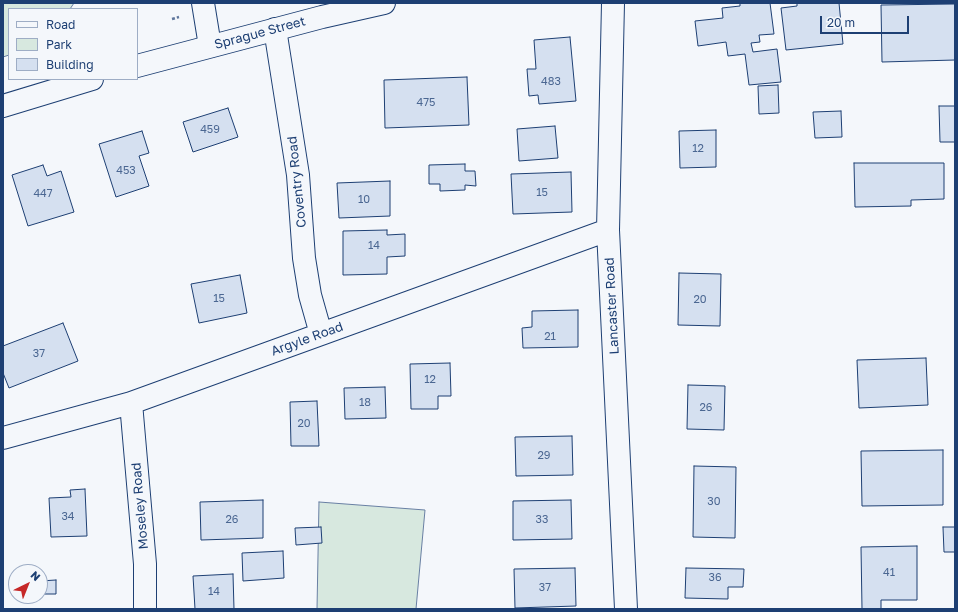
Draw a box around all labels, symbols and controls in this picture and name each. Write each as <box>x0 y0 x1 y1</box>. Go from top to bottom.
legend <box>8 8 138 80</box>
scale bar <box>822 8 911 34</box>
street label: Sprague Street <box>213 13 307 53</box>
text: 20 m <box>827 15 855 30</box>
text: Road <box>46 17 75 32</box>
text: Park <box>46 37 72 52</box>
text: Building <box>46 57 94 72</box>
house number: 483 <box>541 75 561 89</box>
house number: 475 <box>417 96 435 110</box>
house number: 459 <box>200 123 220 137</box>
street label: Coventry Road <box>284 136 310 228</box>
house number: 12 <box>692 142 704 156</box>
house number: 453 <box>116 164 136 178</box>
house number: 15 <box>536 186 548 200</box>
house number: 447 <box>33 187 53 201</box>
house number: 10 <box>358 193 370 207</box>
house number: 14 <box>368 239 380 253</box>
street label: Lancaster Road <box>602 257 622 355</box>
house number: 15 <box>213 292 225 306</box>
house number: 20 <box>693 293 707 307</box>
street label: Argyle Road <box>269 319 345 359</box>
house number: 21 <box>544 330 556 344</box>
house number: 37 <box>33 347 45 361</box>
house number: 12 <box>424 373 436 387</box>
house number: 18 <box>359 396 371 410</box>
house number: 26 <box>699 401 713 415</box>
house number: 20 <box>297 417 311 431</box>
house number: 29 <box>537 449 551 463</box>
street label: Moseley Road <box>128 462 152 550</box>
house number: 30 <box>707 495 721 509</box>
house number: 34 <box>61 510 75 524</box>
house number: 26 <box>225 513 239 527</box>
house number: 33 <box>536 513 548 527</box>
north arrow <box>8 564 48 604</box>
house number: 41 <box>883 566 895 580</box>
text: N <box>28 568 43 583</box>
house number: 36 <box>708 571 722 585</box>
house number: 37 <box>539 581 551 595</box>
house number: 14 <box>208 585 220 599</box>

